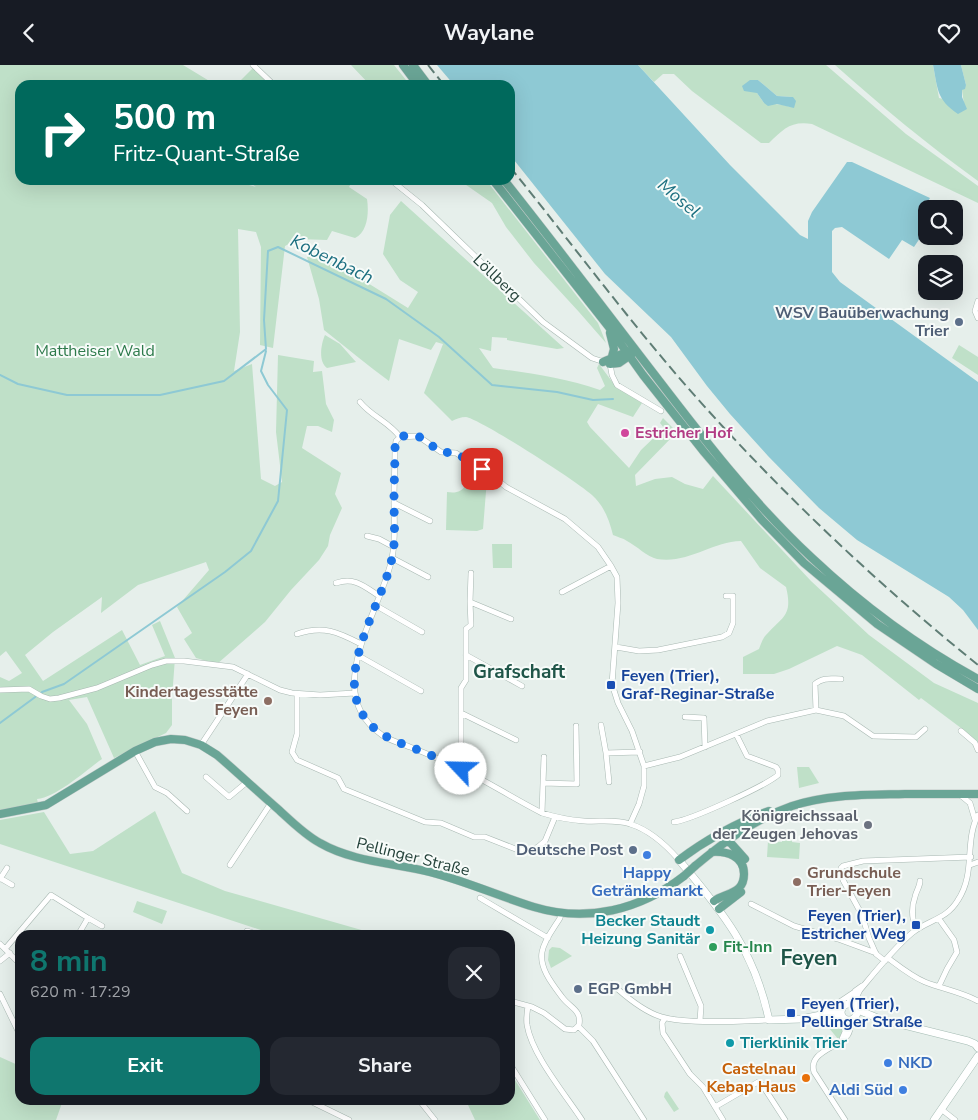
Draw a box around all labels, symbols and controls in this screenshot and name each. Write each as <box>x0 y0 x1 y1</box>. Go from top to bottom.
text: Waylane <box>444 18 534 48</box>
icon: back <box>15 19 43 47</box>
icon: heart <box>935 19 963 47</box>
text: 500 m <box>113 94 216 141</box>
icon: right <box>30 100 95 165</box>
text: Fritz-Quant-Straße <box>113 139 300 169</box>
water label: Mosel <box>653 173 705 223</box>
map controls <box>918 200 963 300</box>
button: search <box>918 200 963 245</box>
water label: Kobenbach <box>286 228 378 290</box>
street label: Löllberg <box>468 249 526 307</box>
button: layers <box>918 255 963 300</box>
place label: WSV Bauüberwachung Trier <box>775 302 950 342</box>
marker: WSV Bauüberwachung Trier <box>953 316 965 328</box>
park label: Mattheiser Wald <box>35 340 155 362</box>
place label: Estricher Hof <box>635 422 733 444</box>
marker: Estricher Hof <box>619 427 631 439</box>
pin <box>461 448 503 490</box>
icon: arrive <box>468 455 496 483</box>
district label: Grafschaft <box>473 659 566 685</box>
place label: Feyen (Trier), Graf-Reginar-Straße <box>621 665 775 705</box>
marker: Feyen (Trier), Graf-Reginar-Straße <box>605 679 617 691</box>
place label: Kindertagesstätte Feyen <box>125 681 258 721</box>
marker: Kindertagesstätte Feyen <box>262 695 274 707</box>
position arrow <box>434 742 486 794</box>
place label: Königreichssaal der Zeugen Jehovas <box>712 805 858 845</box>
marker: Königreichssaal der Zeugen Jehovas <box>862 819 874 831</box>
street label: Pellinger Straße <box>354 832 472 882</box>
place label: Deutsche Post <box>516 839 624 861</box>
marker: Deutsche Post <box>627 844 639 856</box>
marker: Happy Getränkemarkt <box>641 849 653 861</box>
place label: Happy Getränkemarkt <box>591 862 704 902</box>
place label: Grundschule Trier-Feyen <box>807 862 901 902</box>
marker: Grundschule Trier-Feyen <box>791 876 803 888</box>
place label: Feyen (Trier), Estricher Weg <box>801 905 906 945</box>
place label: Becker Staudt Heizung Sanitär <box>581 910 701 950</box>
marker: Feyen (Trier), Estricher Weg <box>910 919 922 931</box>
marker: Becker Staudt Heizung Sanitär <box>704 924 716 936</box>
place label: Fit-Inn <box>723 936 772 958</box>
text: 8 min <box>30 941 108 982</box>
marker: Fit-Inn <box>707 941 719 953</box>
district label: Feyen <box>780 944 838 972</box>
button: close <box>448 947 500 999</box>
place label: EGP GmbH <box>588 978 672 1000</box>
text: 620 m · 17:29 <box>30 981 131 1003</box>
marker: EGP GmbH <box>572 983 584 995</box>
place label: Feyen (Trier), Pellinger Straße <box>801 993 923 1033</box>
marker: Feyen (Trier), Pellinger Straße <box>785 1007 797 1019</box>
place label: Tierklinik Trier <box>740 1032 848 1054</box>
button: Exit <box>30 1037 260 1095</box>
button: Share <box>270 1037 500 1095</box>
marker: Tierklinik Trier <box>724 1037 736 1049</box>
place label: NKD <box>898 1052 933 1074</box>
marker: NKD <box>882 1057 894 1069</box>
place label: Castelnau Kebap Haus <box>706 1058 796 1098</box>
marker: Castelnau Kebap Haus <box>800 1072 812 1084</box>
place label: Aldi Süd <box>829 1079 893 1101</box>
marker: Aldi Süd <box>897 1084 909 1096</box>

